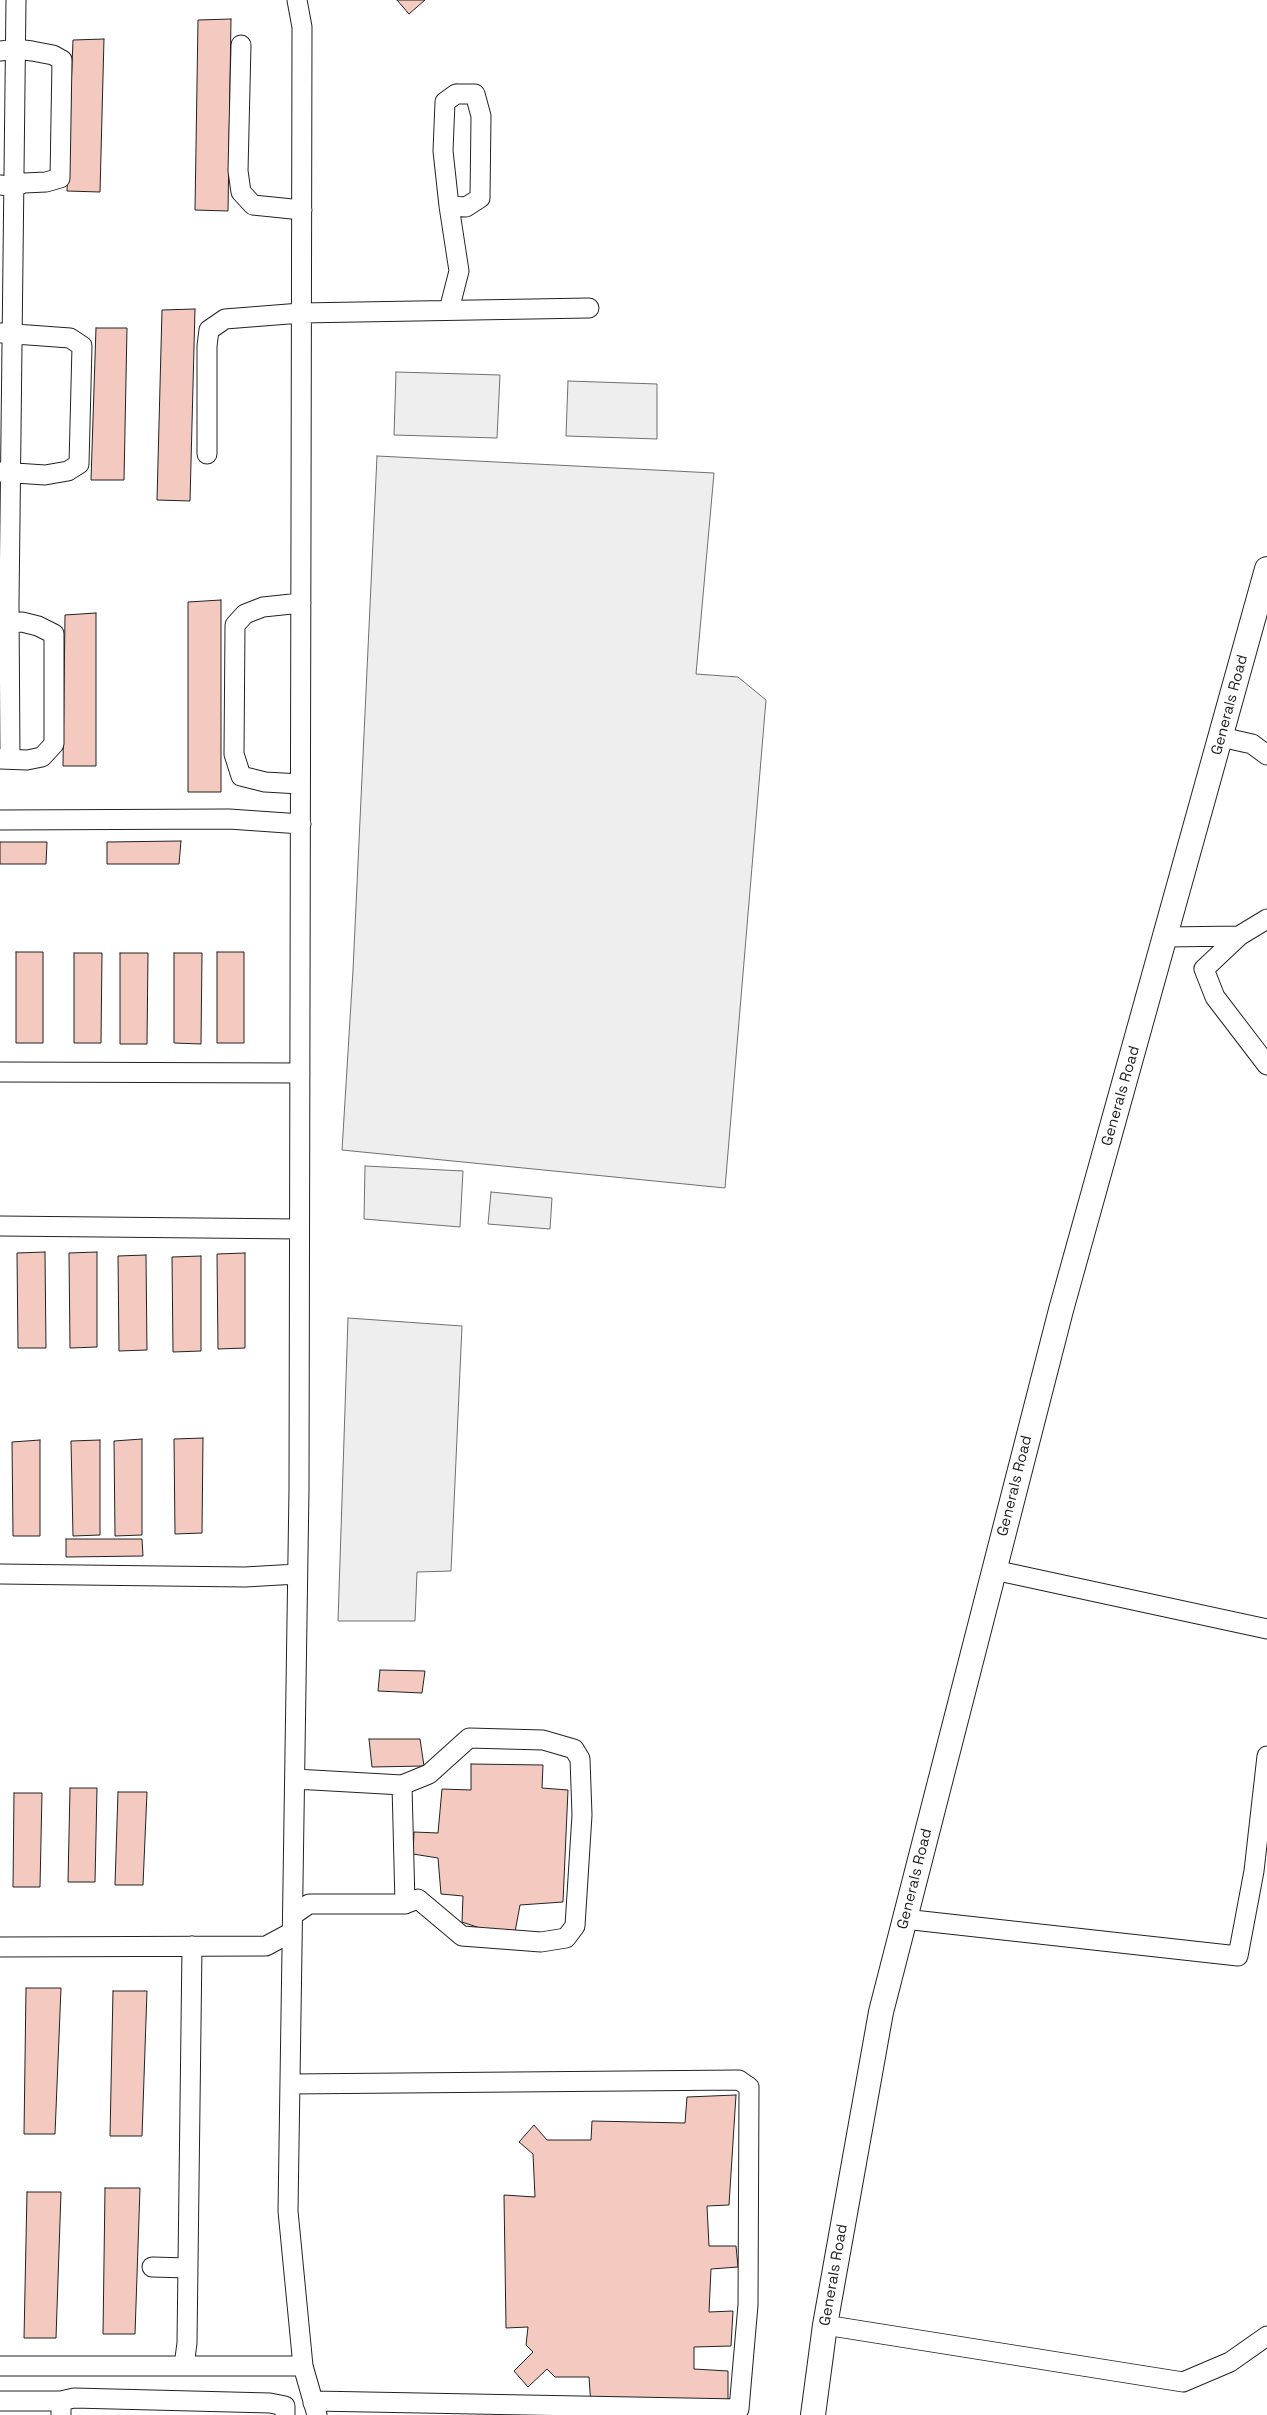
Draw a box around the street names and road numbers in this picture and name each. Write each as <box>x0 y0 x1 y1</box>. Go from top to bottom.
street label: Generals Road <box>1208 653 1252 757</box>
street label: Generals Road <box>1098 1044 1144 1148</box>
street label: Generals Road <box>994 1434 1036 1538</box>
street label: Generals Road <box>894 1827 936 1931</box>
street label: Generals Road <box>816 2223 852 2327</box>

